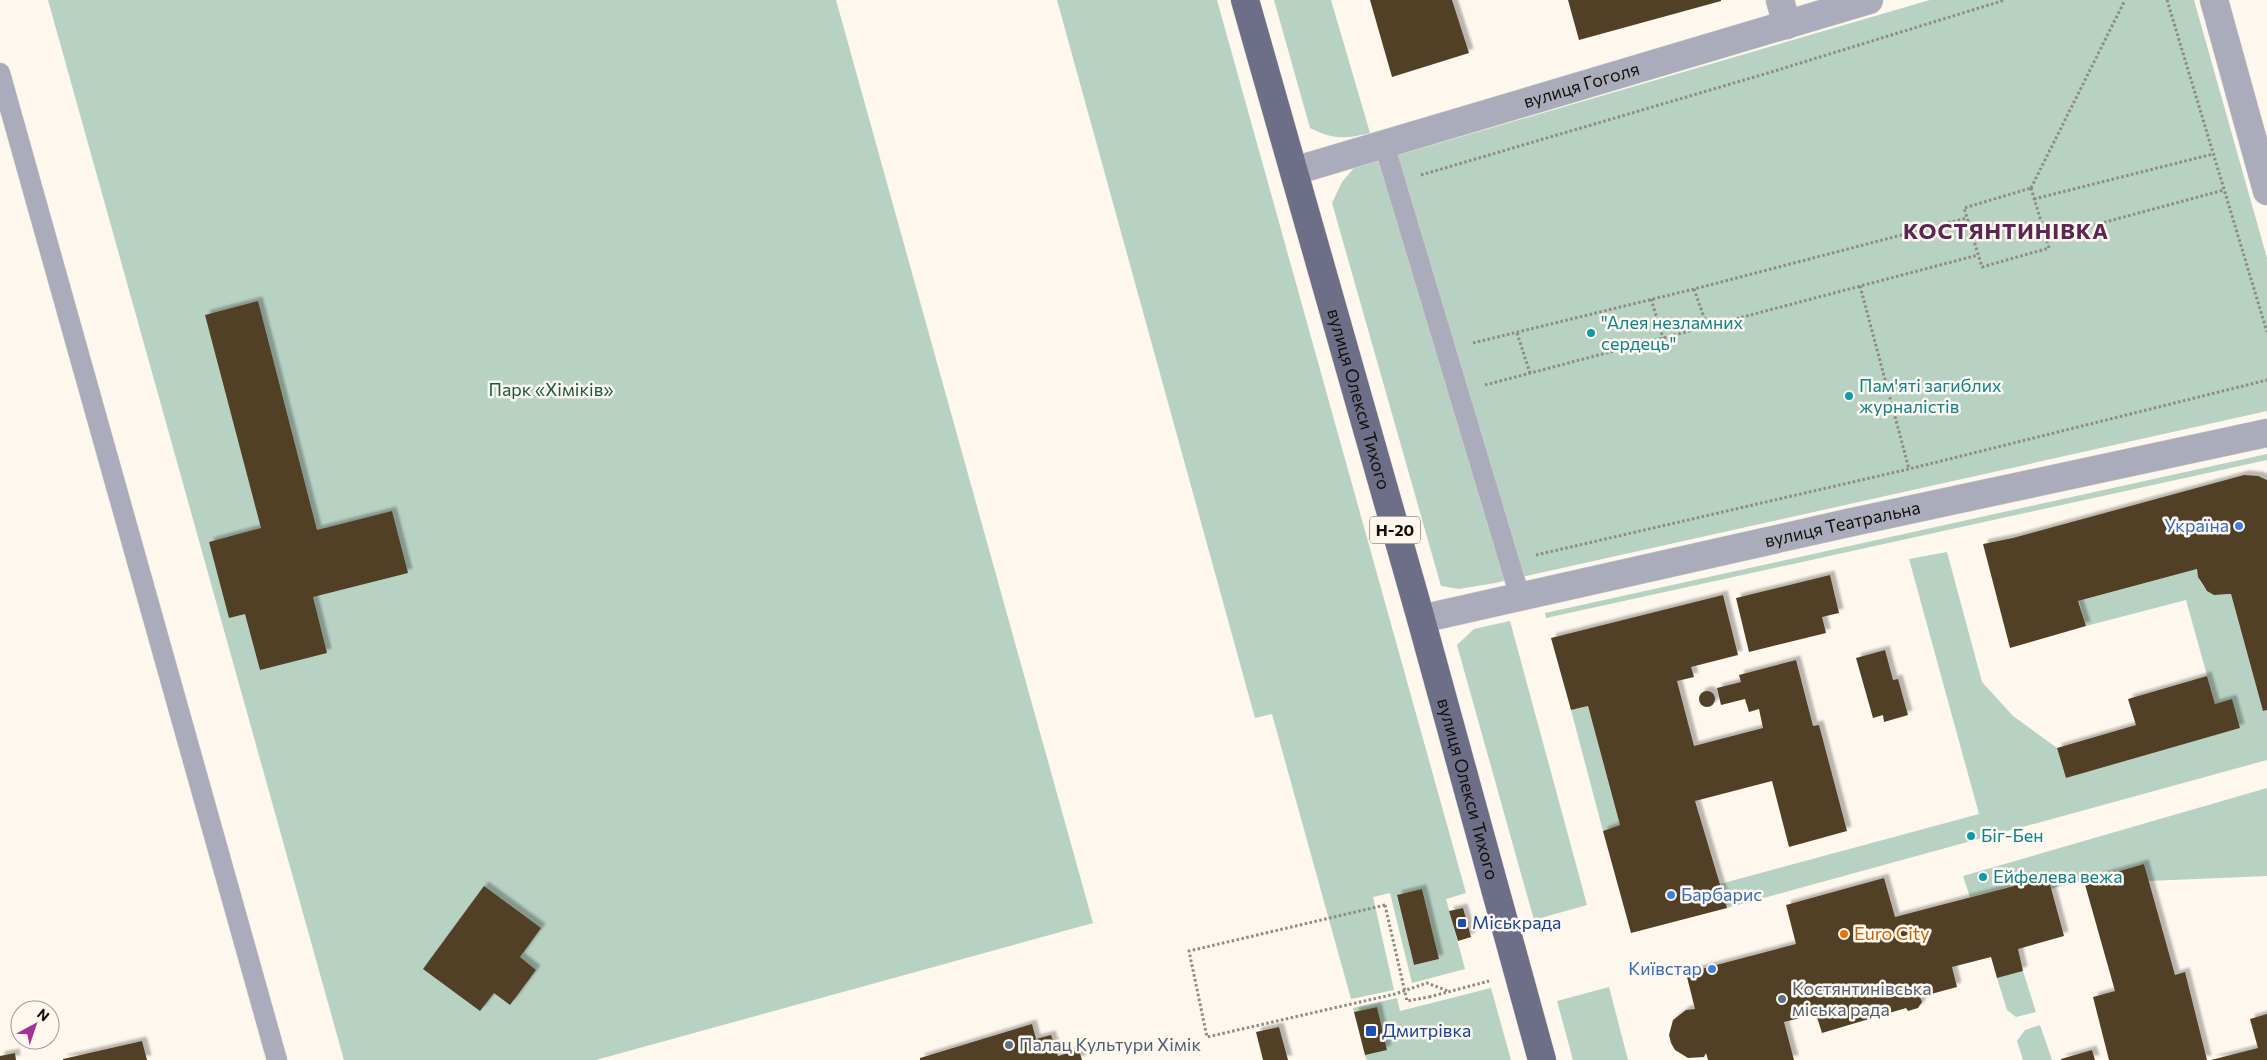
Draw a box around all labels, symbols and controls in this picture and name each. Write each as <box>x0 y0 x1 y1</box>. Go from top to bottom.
street label: вулиця Гоголя <box>1521 57 1642 112</box>
district label: КОСТЯНТИНІВКА <box>1903 217 2109 244</box>
street label: вулиця Олекси Тихого <box>1323 306 1396 492</box>
place label: "Алея незламних сердець" <box>1601 311 1743 354</box>
marker: "Алея незламних сердець" <box>1585 327 1597 339</box>
place label: Пам'яті загиблих журналістів <box>1859 374 2002 417</box>
park label: Парк «Хіміків» <box>489 378 613 400</box>
marker: Пам'яті загиблих журналістів <box>1843 390 1855 402</box>
street label: вулиця Театральна <box>1762 496 1922 551</box>
place label: Україна <box>2164 514 2229 536</box>
road number: Н-20 <box>1370 516 1420 544</box>
marker: Україна <box>2233 520 2245 532</box>
street label: вулиця Олекси Тихого <box>1433 696 1504 882</box>
place label: Біг-Бен <box>1981 824 2043 846</box>
marker: Біг-Бен <box>1965 830 1977 842</box>
place label: Ейфелева вежа <box>1993 865 2123 887</box>
marker: Ейфелева вежа <box>1977 871 1989 883</box>
place label: Барбарис <box>1681 883 1762 905</box>
marker: Барбарис <box>1665 889 1677 901</box>
place label: Міськрада <box>1472 911 1561 933</box>
marker: Міськрада <box>1456 917 1468 929</box>
place label: Euro City <box>1854 922 1929 944</box>
marker: Euro City <box>1838 928 1850 940</box>
place label: Київстар <box>1628 957 1702 979</box>
marker: Київстар <box>1706 963 1718 975</box>
place label: Костянтинівська міська рада <box>1792 977 1932 1020</box>
marker: Костянтинівська міська рада <box>1776 993 1788 1005</box>
north arrow <box>10 1000 60 1050</box>
text: N <box>34 1005 53 1025</box>
place label: Дмитрівка <box>1382 1019 1471 1041</box>
marker: Дмитрівка <box>1364 1024 1378 1038</box>
place label: Палац Культури Хімік <box>1019 1033 1201 1055</box>
marker: Палац Культури Хімік <box>1003 1039 1015 1051</box>

